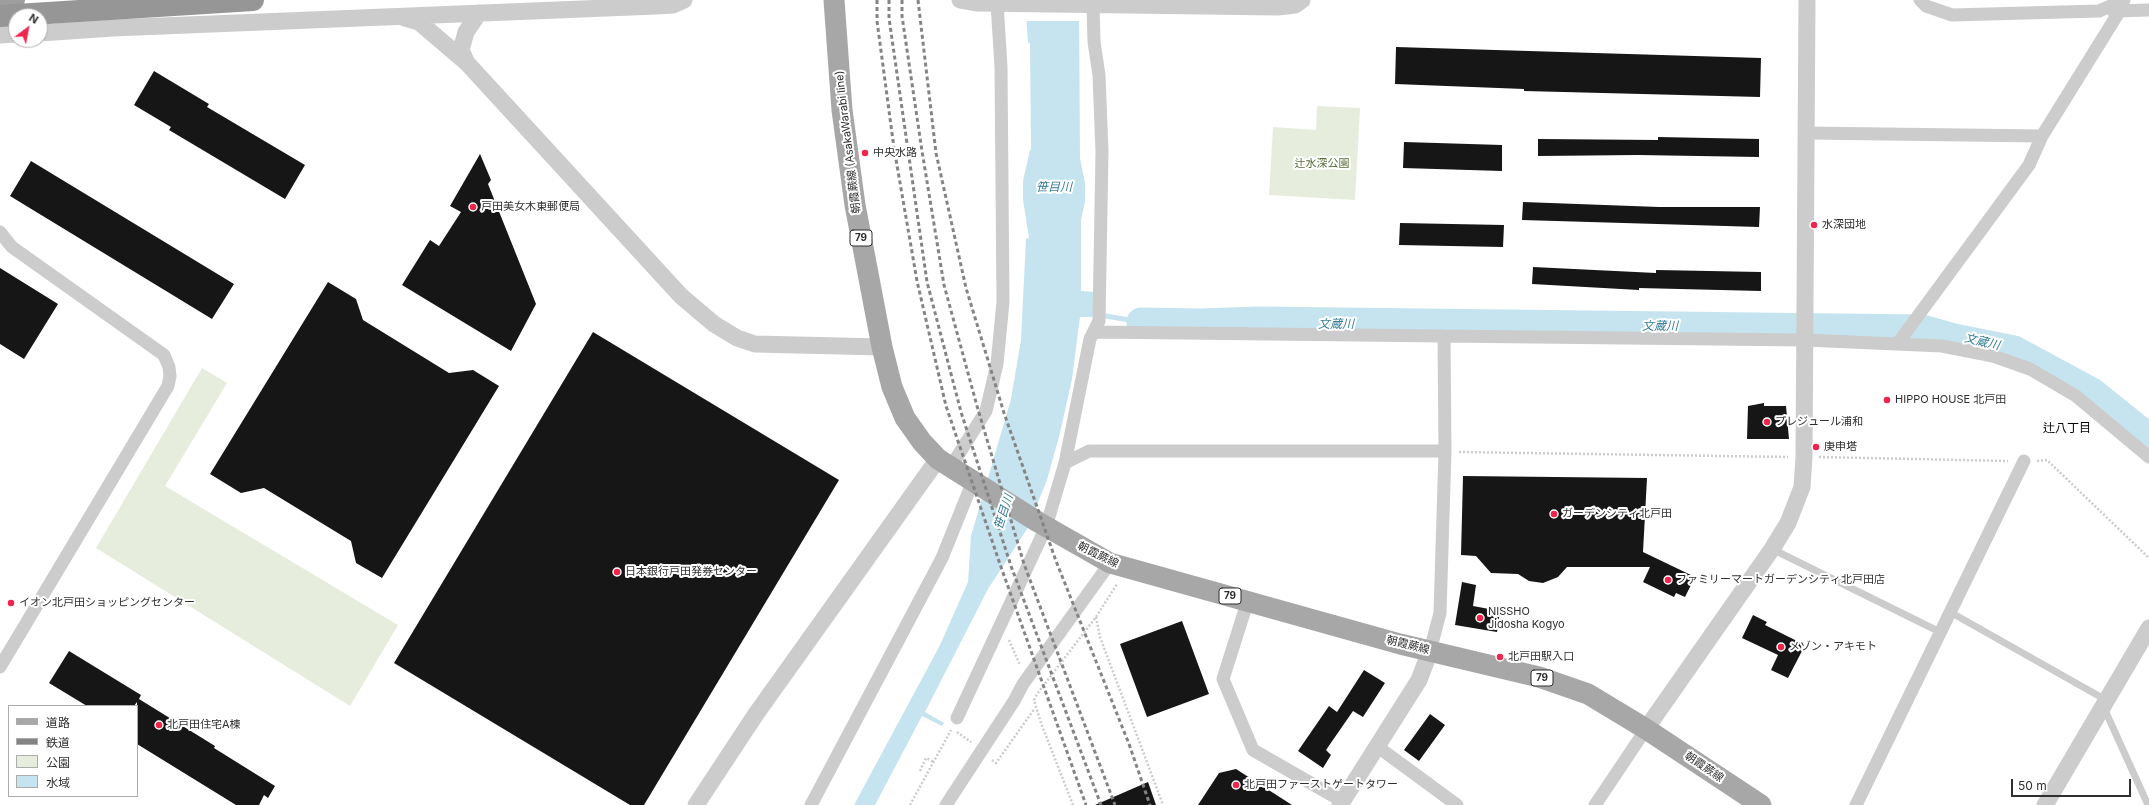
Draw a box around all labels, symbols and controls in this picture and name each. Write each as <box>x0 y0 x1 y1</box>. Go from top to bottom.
north arrow <box>8 8 48 48</box>
text: N <box>27 11 41 27</box>
street label: 朝霞蕨線 (AsakaWarabi line) <box>833 70 863 214</box>
place label: 中央水路 <box>873 146 917 160</box>
marker: 中央水路 <box>860 148 870 158</box>
park label: 辻水深公園 <box>1295 157 1349 171</box>
water label: 笹目川 <box>1036 180 1072 194</box>
place label: 戸田美女木東郵便局 <box>481 200 580 214</box>
marker: 戸田美女木東郵便局 <box>468 202 478 212</box>
place label: 水深団地 <box>1822 218 1866 232</box>
marker: 水深団地 <box>1809 220 1819 230</box>
road number: 79 <box>850 230 872 246</box>
water label: 文蔵川 <box>1318 317 1354 331</box>
water label: 文蔵川 <box>1642 319 1678 333</box>
water label: 文蔵川 <box>1963 331 2001 353</box>
place label: HIPPO HOUSE 北戸田 <box>1895 393 2006 407</box>
marker: HIPPO HOUSE 北戸田 <box>1882 395 1892 405</box>
place label: プレジュール浦和 <box>1775 415 1863 429</box>
marker: プレジュール浦和 <box>1762 417 1772 427</box>
district label: 辻八丁目 <box>2043 421 2091 435</box>
place label: 庚申塔 <box>1824 440 1857 454</box>
marker: 庚申塔 <box>1811 442 1821 452</box>
water label: 笹目川 <box>992 493 1016 531</box>
place label: ガーデンシティ北戸田 <box>1562 507 1672 521</box>
marker: ガーデンシティ北戸田 <box>1549 509 1559 519</box>
street label: 朝霞蕨線 <box>1075 539 1121 571</box>
place label: 日本銀行戸田発券センター <box>625 565 757 579</box>
marker: 日本銀行戸田発券センター <box>612 567 622 577</box>
place label: ファミリーマートガーデンシティ北戸田店 <box>1676 573 1885 587</box>
marker: ファミリーマートガーデンシティ北戸田店 <box>1663 575 1673 585</box>
road number: 79 <box>1219 588 1241 604</box>
place label: イオン北戸田ショッピングセンター <box>19 596 195 610</box>
marker: イオン北戸田ショッピングセンター <box>6 598 16 608</box>
place label: NISSHO Jidosha Kogyo <box>1488 605 1565 631</box>
marker: NISSHO Jidosha Kogyo <box>1475 613 1485 623</box>
street label: 朝霞蕨線 <box>1385 633 1431 657</box>
place label: メゾン・アキモト <box>1789 640 1877 654</box>
marker: メゾン・アキモト <box>1776 642 1786 652</box>
place label: 北戸田駅入口 <box>1508 650 1574 664</box>
marker: 北戸田駅入口 <box>1495 652 1505 662</box>
road number: 79 <box>1531 670 1553 686</box>
legend <box>8 705 138 797</box>
text: 道路 <box>46 715 70 730</box>
place label: 北戸田住宅A棟 <box>167 718 241 732</box>
marker: 北戸田住宅A棟 <box>154 720 164 730</box>
text: 鉄道 <box>46 735 70 750</box>
street label: 朝霞蕨線 <box>1682 749 1726 785</box>
text: 公園 <box>46 755 70 770</box>
scale bar <box>2013 771 2133 797</box>
text: 水域 <box>46 775 70 790</box>
place label: 北戸田ファーストゲートタワー <box>1244 778 1398 792</box>
text: 50 m <box>2018 778 2047 793</box>
marker: 北戸田ファーストゲートタワー <box>1231 780 1241 790</box>

